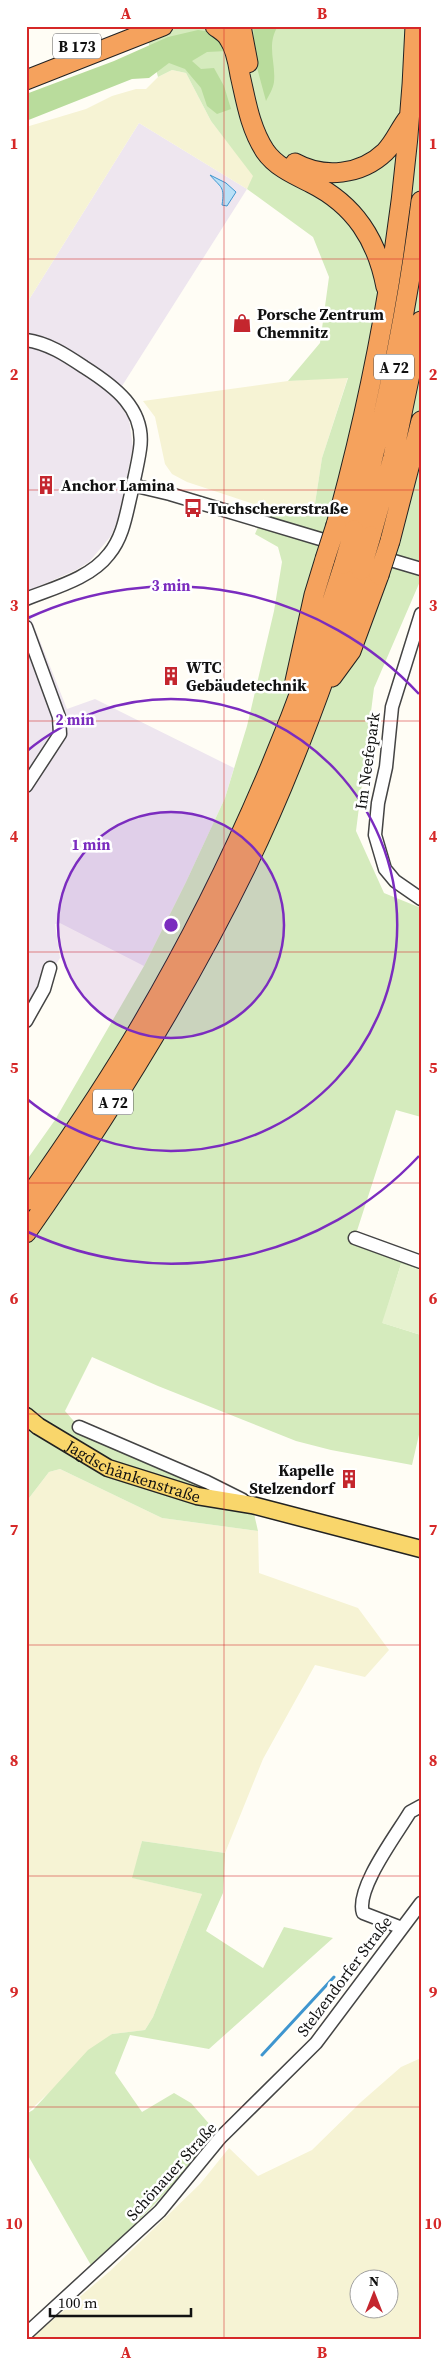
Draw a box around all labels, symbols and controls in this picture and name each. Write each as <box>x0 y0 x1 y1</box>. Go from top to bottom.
text: A <box>121 2 132 24</box>
text: B <box>317 2 328 24</box>
road number: B 173 <box>53 34 101 58</box>
text: 1 <box>10 132 18 154</box>
text: 1 <box>429 132 437 154</box>
place label: Porsche Zentrum Chemnitz <box>257 303 384 343</box>
shop icon: Porsche Zentrum Chemnitz <box>231 312 253 334</box>
road number: A 72 <box>374 354 414 380</box>
text: 2 <box>10 363 19 385</box>
text: 2 <box>429 363 438 385</box>
building icon: Anchor Lamina <box>35 474 57 496</box>
place label: Anchor Lamina <box>61 474 175 496</box>
bus stop icon: Tuchschererstraße <box>182 497 204 519</box>
place label: Tuchschererstraße <box>208 497 348 519</box>
text: 3 min <box>152 575 190 596</box>
text: 3 <box>10 594 19 616</box>
text: 3 <box>429 594 438 616</box>
place label: WTC Gebäudetechnik <box>186 656 307 696</box>
building icon: WTC Gebäudetechnik <box>160 665 182 687</box>
text: 2 min <box>56 709 94 730</box>
street label: Im Neefepark <box>349 711 385 811</box>
text: 4 <box>10 825 19 847</box>
text: 4 <box>429 825 438 847</box>
text: 1 min <box>72 834 110 855</box>
centre of rings <box>162 916 180 934</box>
text: 5 <box>10 1056 19 1078</box>
text: 5 <box>429 1056 438 1078</box>
road number: A 72 <box>93 1090 133 1114</box>
text: 6 <box>10 1287 19 1309</box>
text: 6 <box>429 1287 438 1309</box>
street label: Jagdschänkenstraße <box>61 1434 203 1507</box>
place label: Kapelle Stelzendorf <box>249 1459 336 1499</box>
building icon: Kapelle Stelzendorf <box>338 1468 360 1490</box>
text: 7 <box>10 1518 19 1540</box>
text: 7 <box>429 1518 438 1540</box>
text: 8 <box>10 1749 18 1771</box>
text: 8 <box>429 1749 437 1771</box>
street label: Stelzendorfer Straße <box>291 1911 397 2041</box>
text: 9 <box>10 1981 19 2003</box>
text: 9 <box>429 1981 438 2003</box>
street label: Schönauer Straße <box>121 2117 221 2225</box>
text: 10 <box>5 2212 23 2234</box>
text: 10 <box>424 2212 442 2234</box>
north arrow <box>350 2268 400 2318</box>
text: N <box>369 2271 379 2291</box>
scale bar <box>50 2286 191 2318</box>
text: 100 m <box>58 2292 98 2313</box>
text: A <box>121 2341 132 2363</box>
text: B <box>317 2341 328 2363</box>

